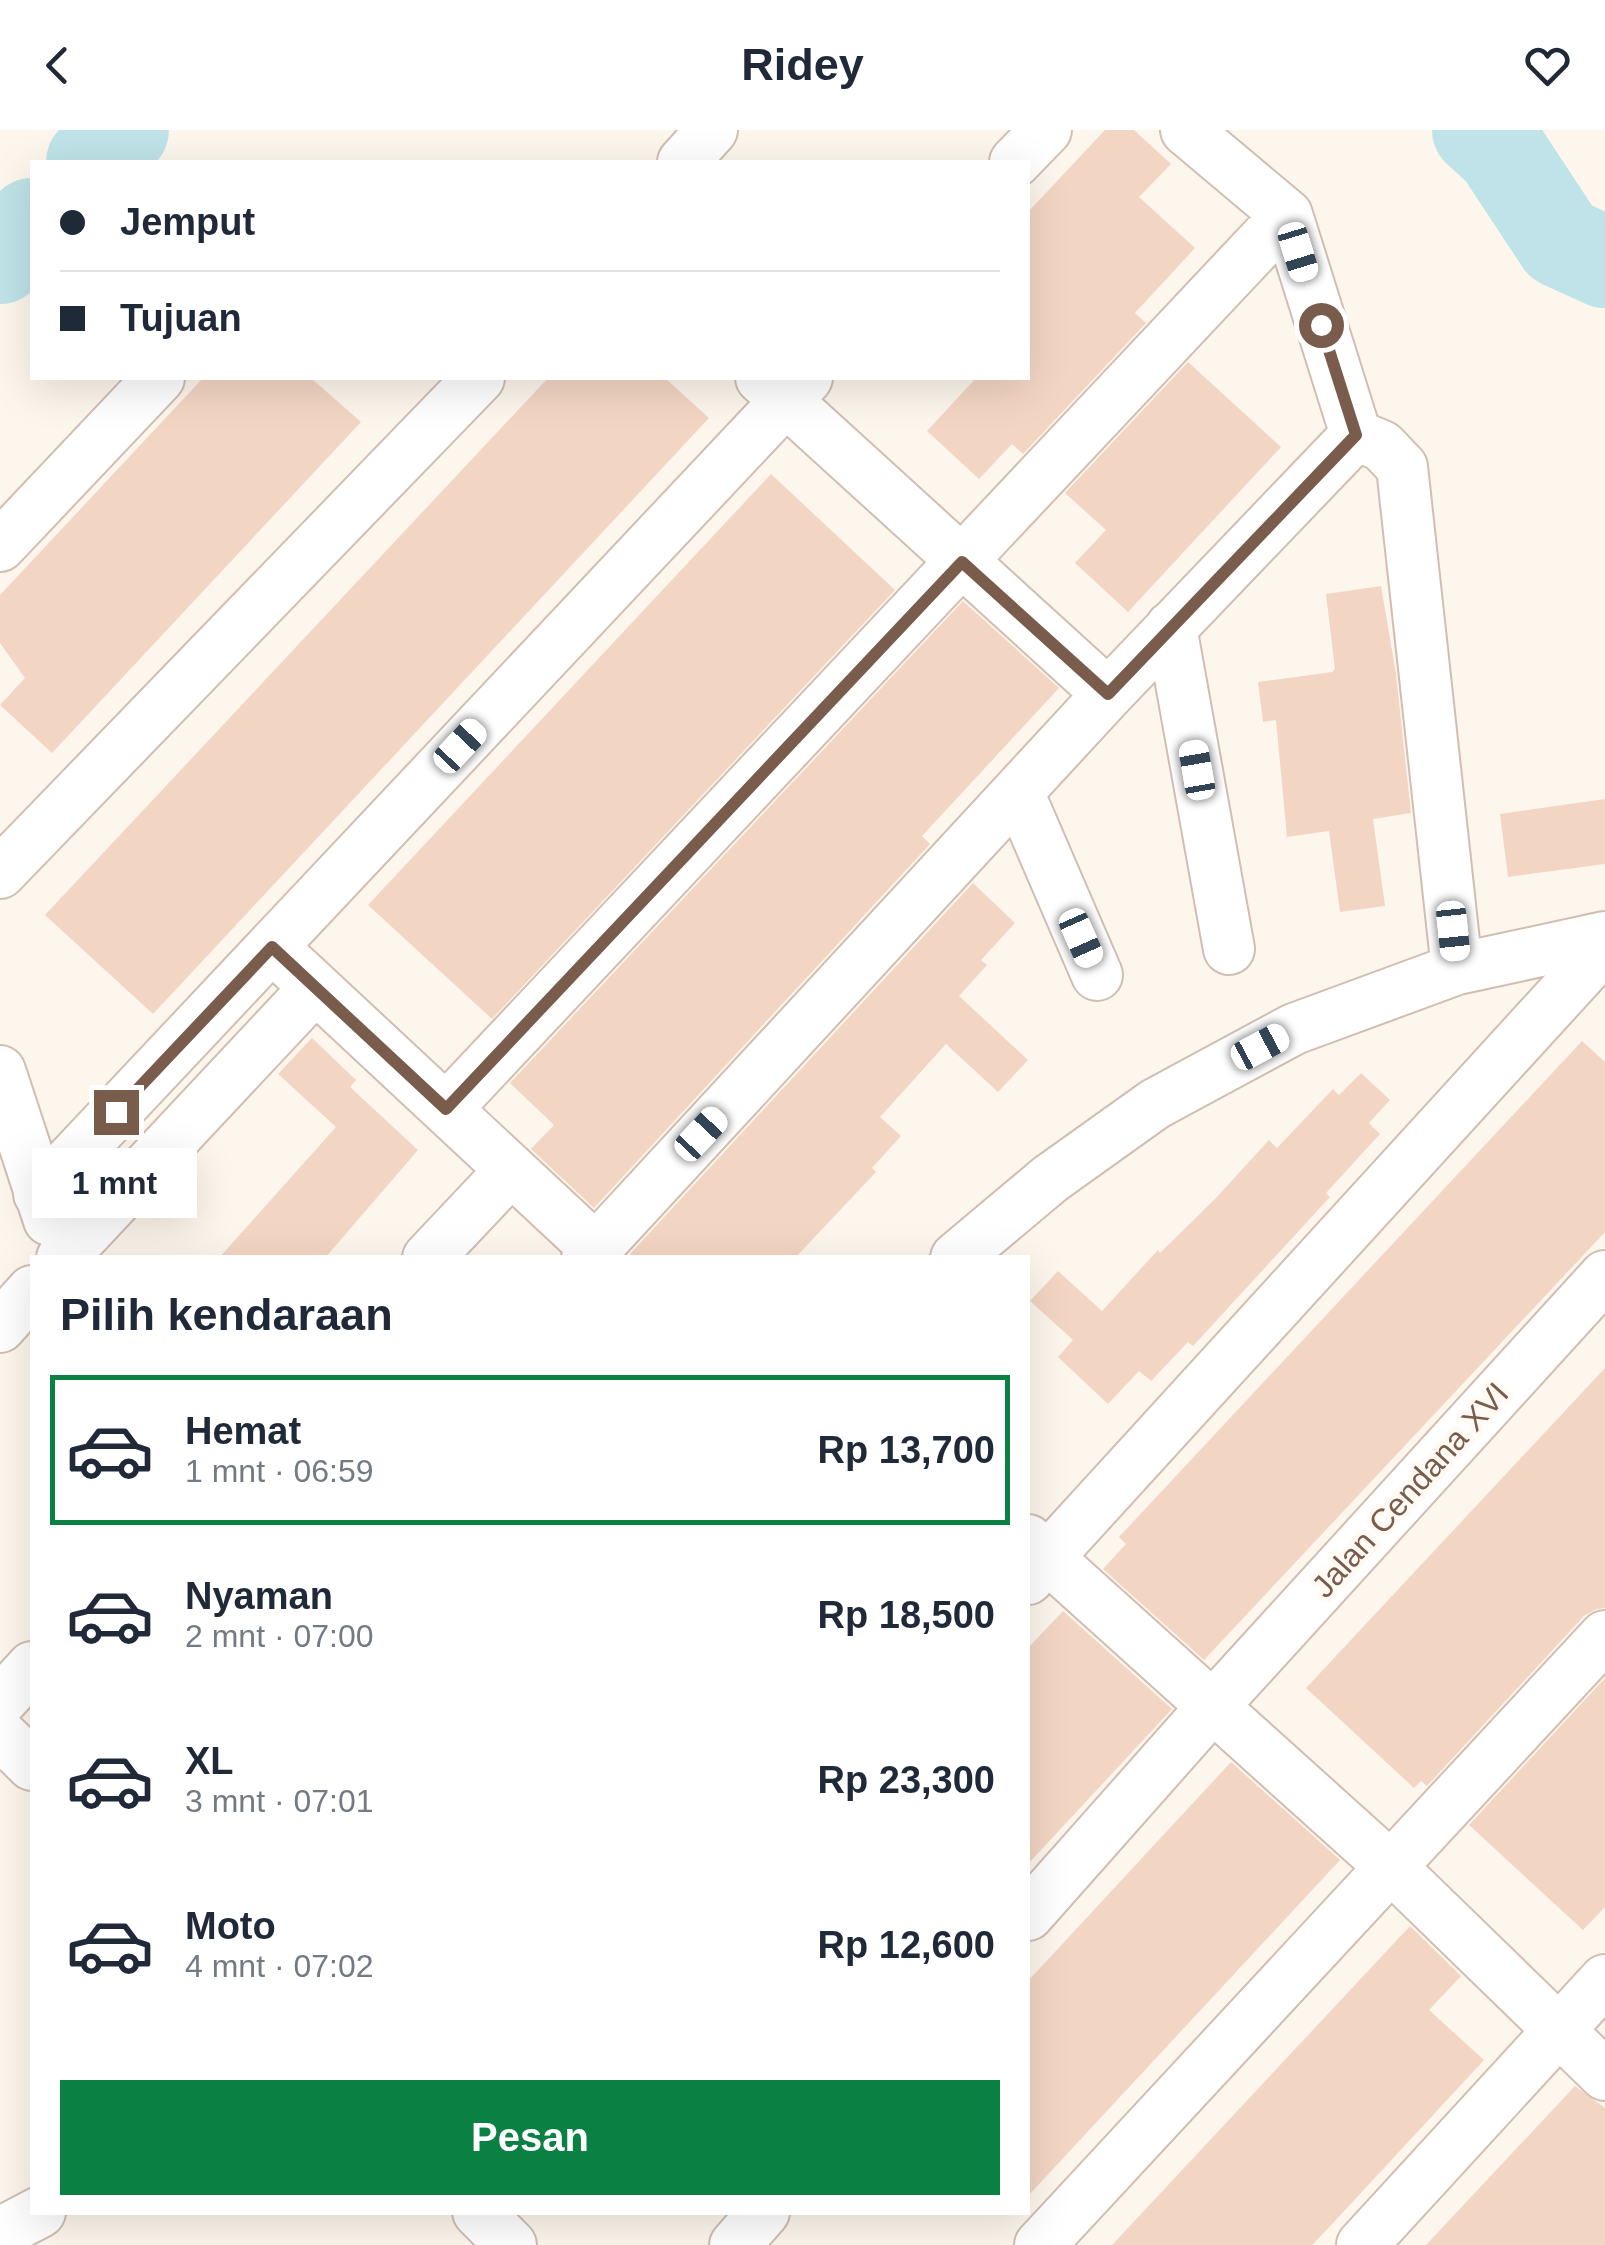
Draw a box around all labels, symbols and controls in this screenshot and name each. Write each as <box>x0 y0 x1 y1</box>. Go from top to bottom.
icon: back <box>30 38 85 93</box>
icon: heart <box>1520 38 1575 93</box>
text: Ridey <box>741 39 864 90</box>
text: Jemput <box>120 201 255 243</box>
car <box>1275 219 1321 285</box>
text: Tujuan <box>120 297 242 339</box>
route start <box>1299 303 1344 348</box>
car <box>429 714 491 778</box>
car <box>1177 738 1217 802</box>
car <box>1435 900 1471 962</box>
car <box>1055 904 1107 972</box>
car <box>1226 1020 1294 1074</box>
route end <box>94 1090 139 1135</box>
car <box>670 1102 732 1166</box>
callout: 1 mnt <box>34 1147 198 1217</box>
text: 1 mnt <box>72 1165 157 1201</box>
text: Pilih kendaraan <box>60 1289 393 1340</box>
street label: Jalan Cendana XVI <box>1304 1375 1516 1605</box>
icon: car <box>65 1405 155 1495</box>
text: Hemat <box>185 1410 301 1452</box>
text: Rp 13,700 <box>818 1429 995 1471</box>
text: 1 mnt · 06:59 <box>185 1453 374 1489</box>
icon: car <box>65 1570 155 1660</box>
text: Nyaman <box>185 1575 333 1617</box>
text: Rp 18,500 <box>818 1594 995 1636</box>
text: 2 mnt · 07:00 <box>185 1618 374 1654</box>
icon: car <box>65 1735 155 1825</box>
text: XL <box>185 1740 234 1782</box>
text: Rp 23,300 <box>818 1759 995 1801</box>
text: 3 mnt · 07:01 <box>185 1783 374 1819</box>
icon: car <box>65 1900 155 1990</box>
text: Moto <box>185 1905 276 1947</box>
text: Rp 12,600 <box>818 1924 995 1966</box>
text: 4 mnt · 07:02 <box>185 1948 374 1984</box>
button: Pesan <box>60 2080 1000 2195</box>

